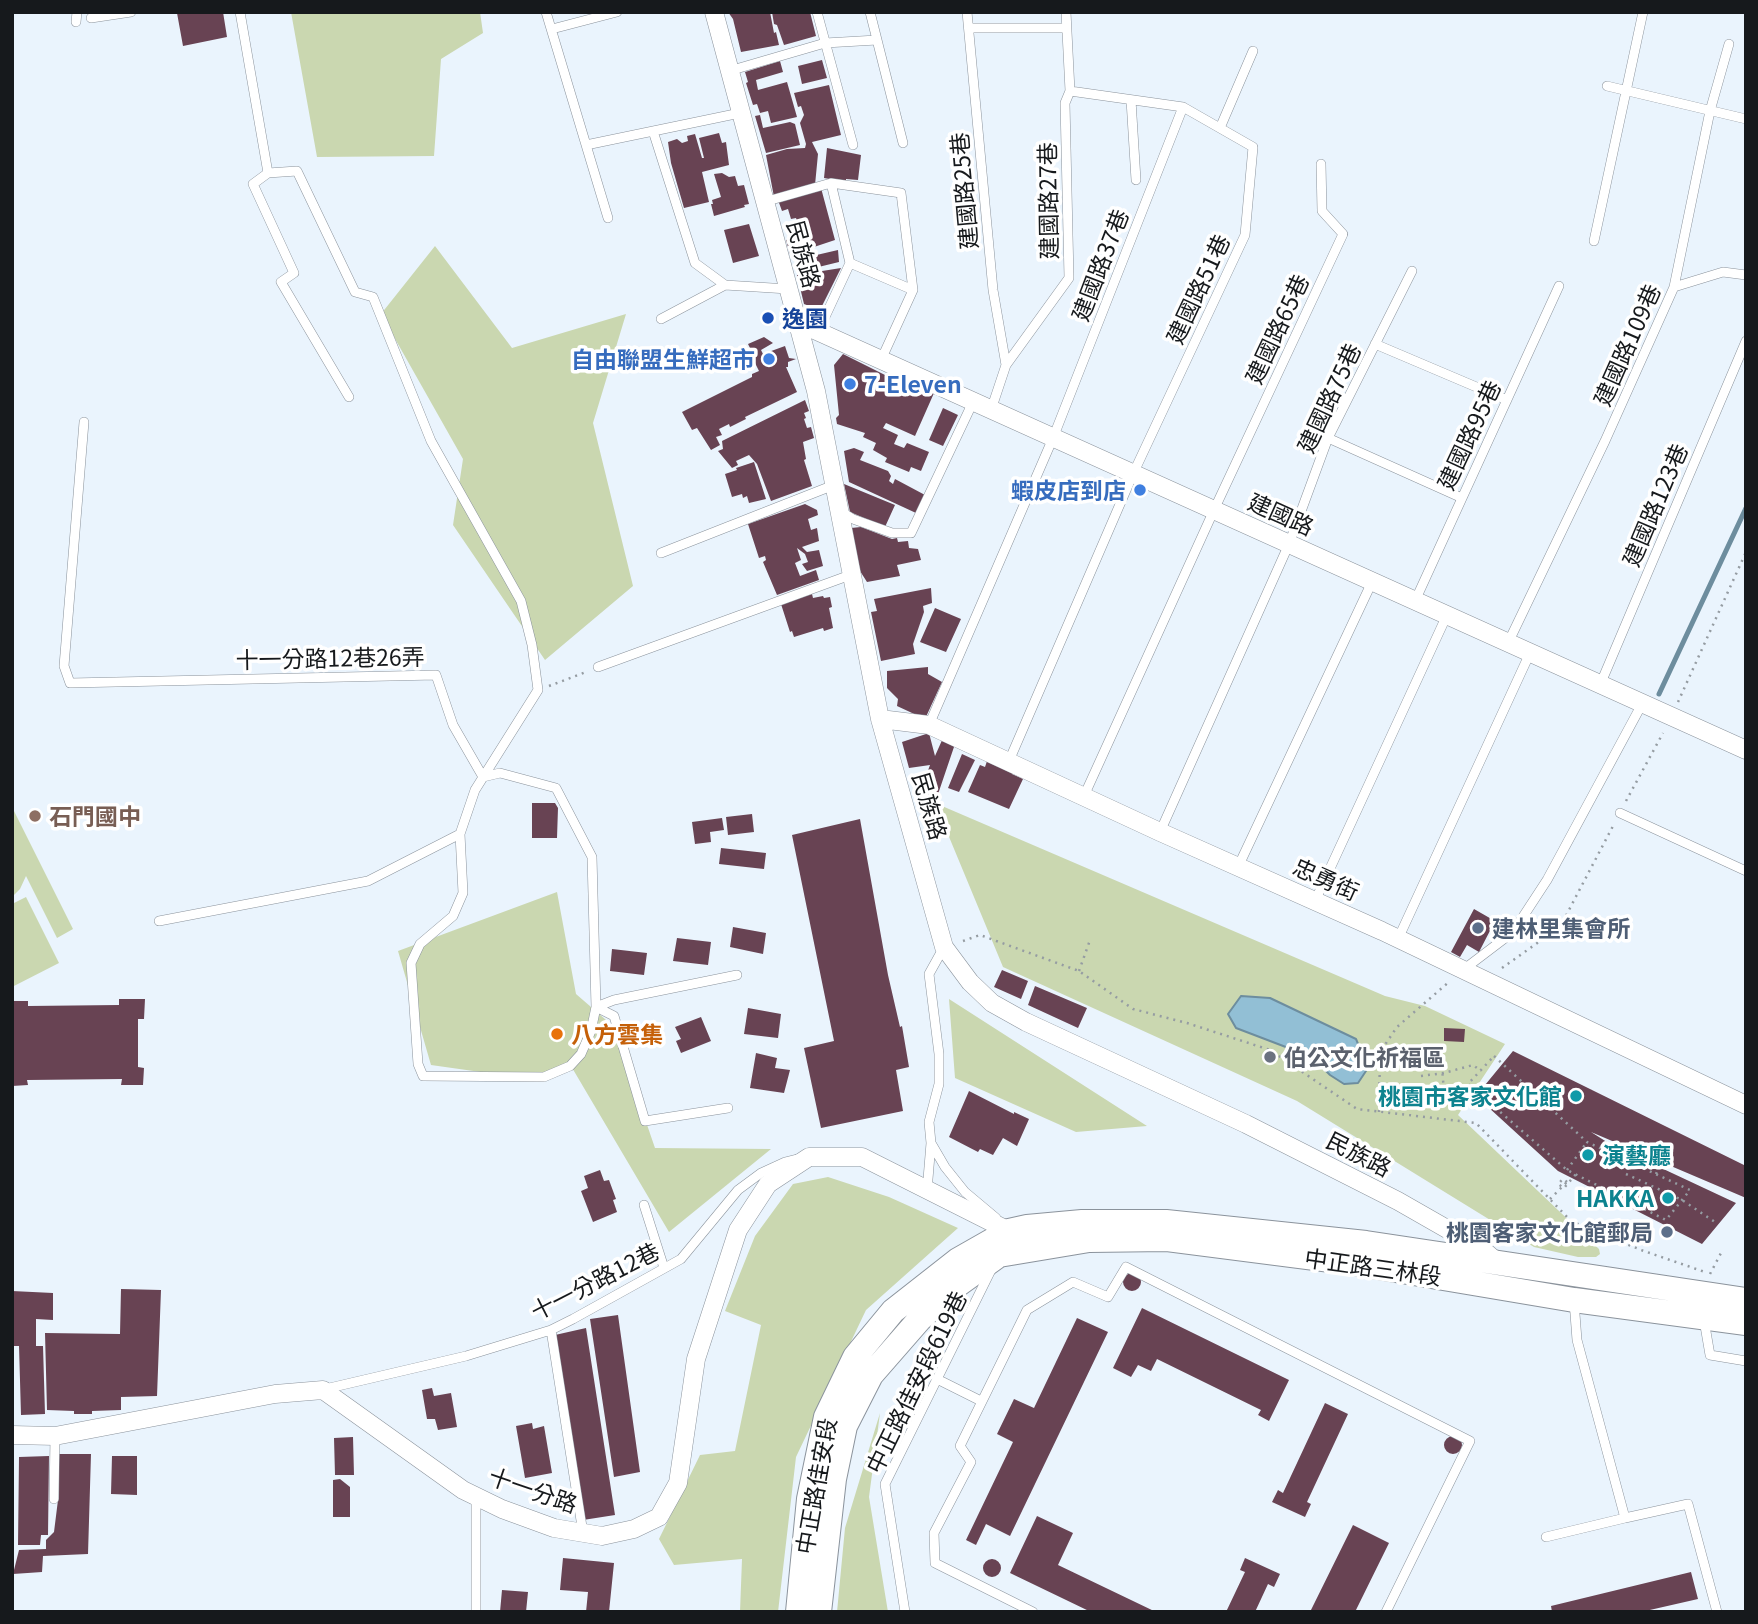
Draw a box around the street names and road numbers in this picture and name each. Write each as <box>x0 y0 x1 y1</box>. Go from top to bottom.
street label: 建國路25巷 <box>945 131 983 251</box>
street label: 建國路27巷 <box>1033 142 1063 260</box>
street label: 建國路37巷 <box>1066 205 1134 325</box>
street label: 民族路 <box>782 217 826 291</box>
street label: 建國路51巷 <box>1161 230 1235 348</box>
street label: 建國路65巷 <box>1240 270 1314 388</box>
street label: 建國路109巷 <box>1588 280 1666 410</box>
street label: 建國路75巷 <box>1292 339 1366 457</box>
street label: 建國路95巷 <box>1432 376 1506 494</box>
street label: 建國路123巷 <box>1617 440 1693 570</box>
street label: 建國路 <box>1244 487 1318 541</box>
street label: 十一分路12巷26弄 <box>235 643 425 673</box>
street label: 民族路 <box>907 769 953 843</box>
street label: 忠勇街 <box>1289 852 1363 906</box>
street label: 民族路 <box>1322 1126 1396 1182</box>
street label: 十一分路12巷 <box>526 1237 664 1325</box>
street label: 中正路三林段 <box>1303 1244 1443 1290</box>
street label: 中正路佳安段619巷 <box>860 1286 972 1478</box>
street label: 中正路佳安段 <box>790 1416 842 1556</box>
street label: 十一分路 <box>485 1462 581 1518</box>

